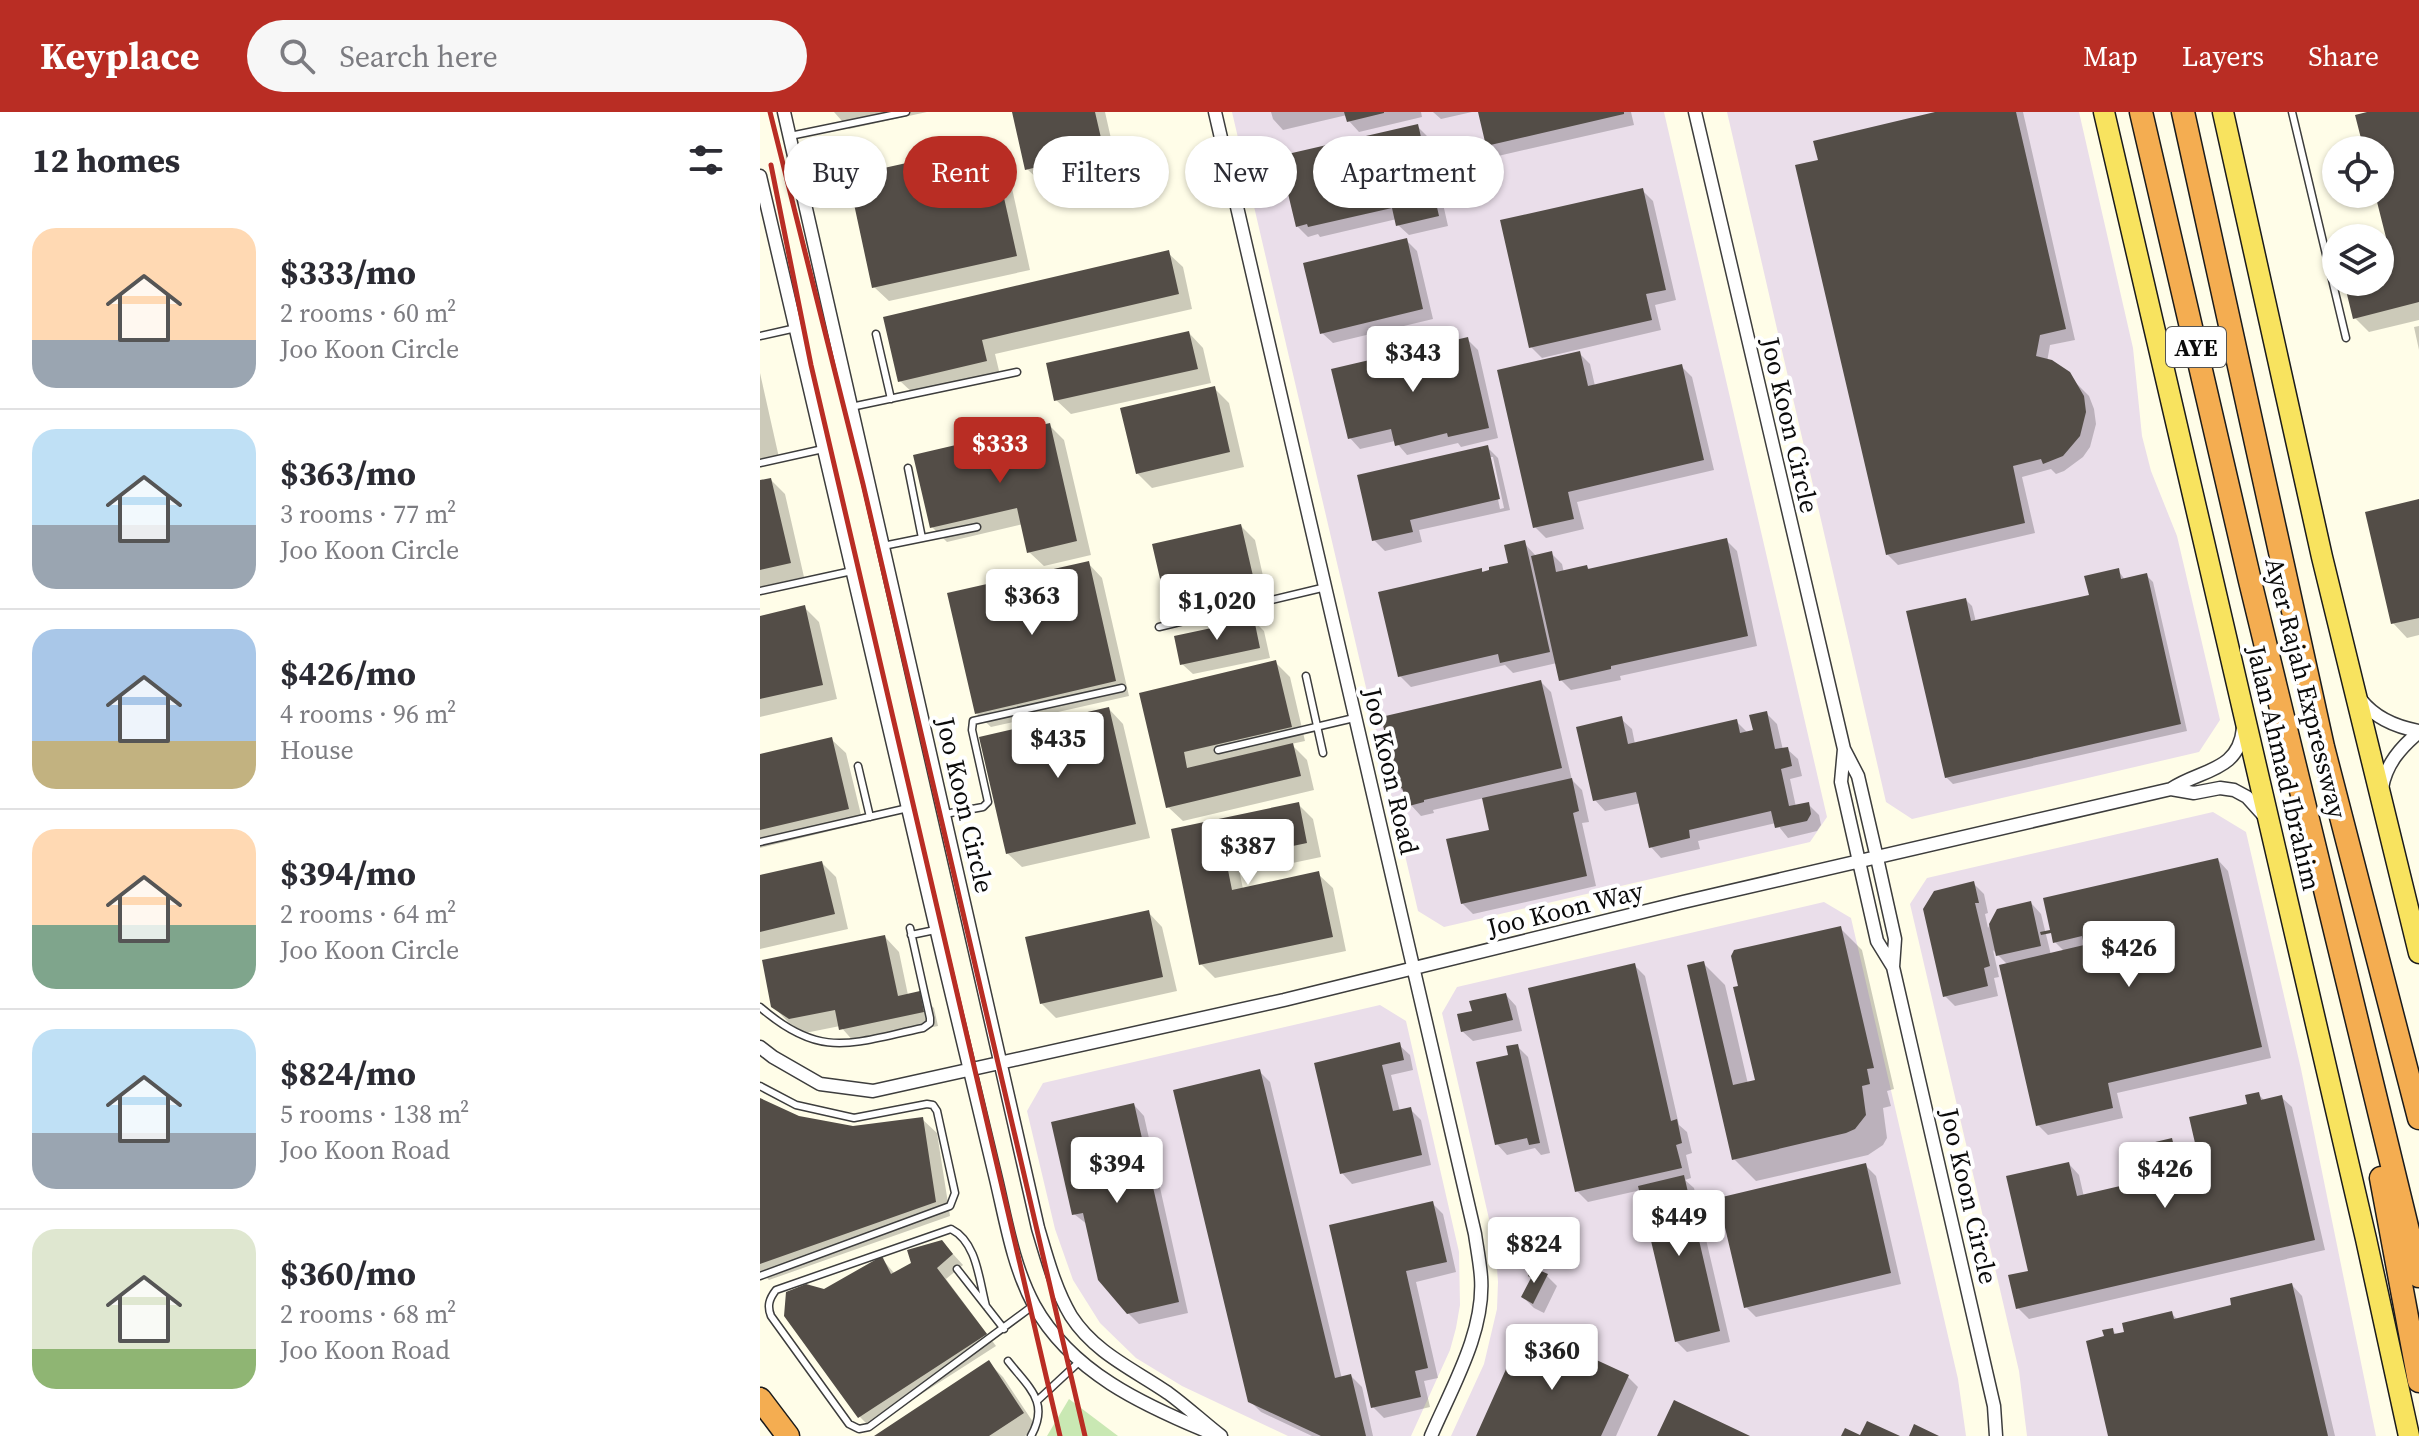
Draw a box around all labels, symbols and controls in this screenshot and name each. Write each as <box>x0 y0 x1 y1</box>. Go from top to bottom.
search box <box>247 20 807 92</box>
text: Keyplace <box>40 30 199 82</box>
icon: search <box>275 34 319 78</box>
text: Search here <box>339 36 498 77</box>
text: Map <box>2083 37 2138 75</box>
text: Layers <box>2182 37 2264 75</box>
text: Share <box>2308 37 2379 75</box>
chip: Buy <box>784 136 887 208</box>
chip: Rent <box>903 136 1017 208</box>
chip: Filters <box>1033 136 1169 208</box>
chip: New <box>1185 136 1297 208</box>
chip: Apartment <box>1313 136 1504 208</box>
map controls <box>2322 136 2394 296</box>
button: locate <box>2322 136 2394 208</box>
text: 12 homes <box>32 137 180 183</box>
icon: filters <box>684 138 728 182</box>
button: layers <box>2322 224 2394 296</box>
text: $333/mo <box>280 249 416 295</box>
icon: home <box>96 260 192 356</box>
text: 2 rooms · 60 m² <box>280 295 456 331</box>
pin: $343 <box>1366 326 1460 394</box>
road number: AYE <box>2166 327 2226 367</box>
text: Joo Koon Circle <box>280 331 459 367</box>
street label: Joo Koon Circle <box>1752 333 1828 516</box>
text: $343 <box>1385 334 1441 370</box>
pin: $333 <box>953 417 1047 485</box>
text: $333 <box>972 425 1028 461</box>
text: $363/mo <box>280 450 416 496</box>
icon: home <box>96 461 192 557</box>
text: 3 rooms · 77 m² <box>280 496 456 532</box>
text: Joo Koon Circle <box>280 532 459 568</box>
street label: Ayer Rajah Expressway <box>2256 554 2356 823</box>
pin: $363 <box>985 569 1079 637</box>
pin: $1,020 <box>1152 574 1282 642</box>
text: $363 <box>1004 577 1060 613</box>
text: $1,020 <box>1178 582 1256 618</box>
street label: Jalan Ahmad Ibrahim <box>2238 641 2330 894</box>
text: $426/mo <box>280 650 416 696</box>
icon: home <box>96 661 192 757</box>
street label: Joo Koon Road <box>1354 683 1428 858</box>
text: 4 rooms · 96 m² <box>280 696 456 732</box>
pin: $435 <box>1011 712 1105 780</box>
street label: Joo Koon Circle <box>927 713 1003 896</box>
text: $435 <box>1030 720 1086 756</box>
text: House <box>280 732 354 768</box>
pin: $387 <box>1201 819 1295 887</box>
text: $387 <box>1220 827 1276 863</box>
text: $394/mo <box>280 850 416 896</box>
icon: home <box>96 861 192 957</box>
street label: Joo Koon Way <box>1482 872 1647 946</box>
text: 2 rooms · 64 m² <box>280 896 456 932</box>
pin: $426 <box>2082 921 2176 989</box>
text: $426 <box>2101 929 2157 965</box>
text: Joo Koon Circle <box>280 932 459 968</box>
text: $824/mo <box>280 1050 416 1096</box>
icon: home <box>96 1061 192 1157</box>
text: 5 rooms · 138 m² <box>280 1096 469 1132</box>
street label: Joo Koon Circle <box>1931 1104 2007 1287</box>
text: Joo Koon Road <box>280 1132 450 1168</box>
pin: $394 <box>1070 1137 1164 1205</box>
pin: $426 <box>2118 1142 2212 1210</box>
text: $394 <box>1089 1145 1145 1181</box>
text: $426 <box>2137 1150 2193 1186</box>
pin: $449 <box>1632 1190 1726 1258</box>
text: $449 <box>1651 1198 1707 1234</box>
pin: $824 <box>1487 1217 1581 1285</box>
text: $824 <box>1506 1225 1562 1261</box>
text: $360/mo <box>280 1250 416 1296</box>
icon: home <box>96 1261 192 1357</box>
text: 2 rooms · 68 m² <box>280 1296 456 1332</box>
pin: $360 <box>1505 1324 1599 1392</box>
text: Joo Koon Road <box>280 1332 450 1368</box>
text: $360 <box>1524 1332 1580 1368</box>

